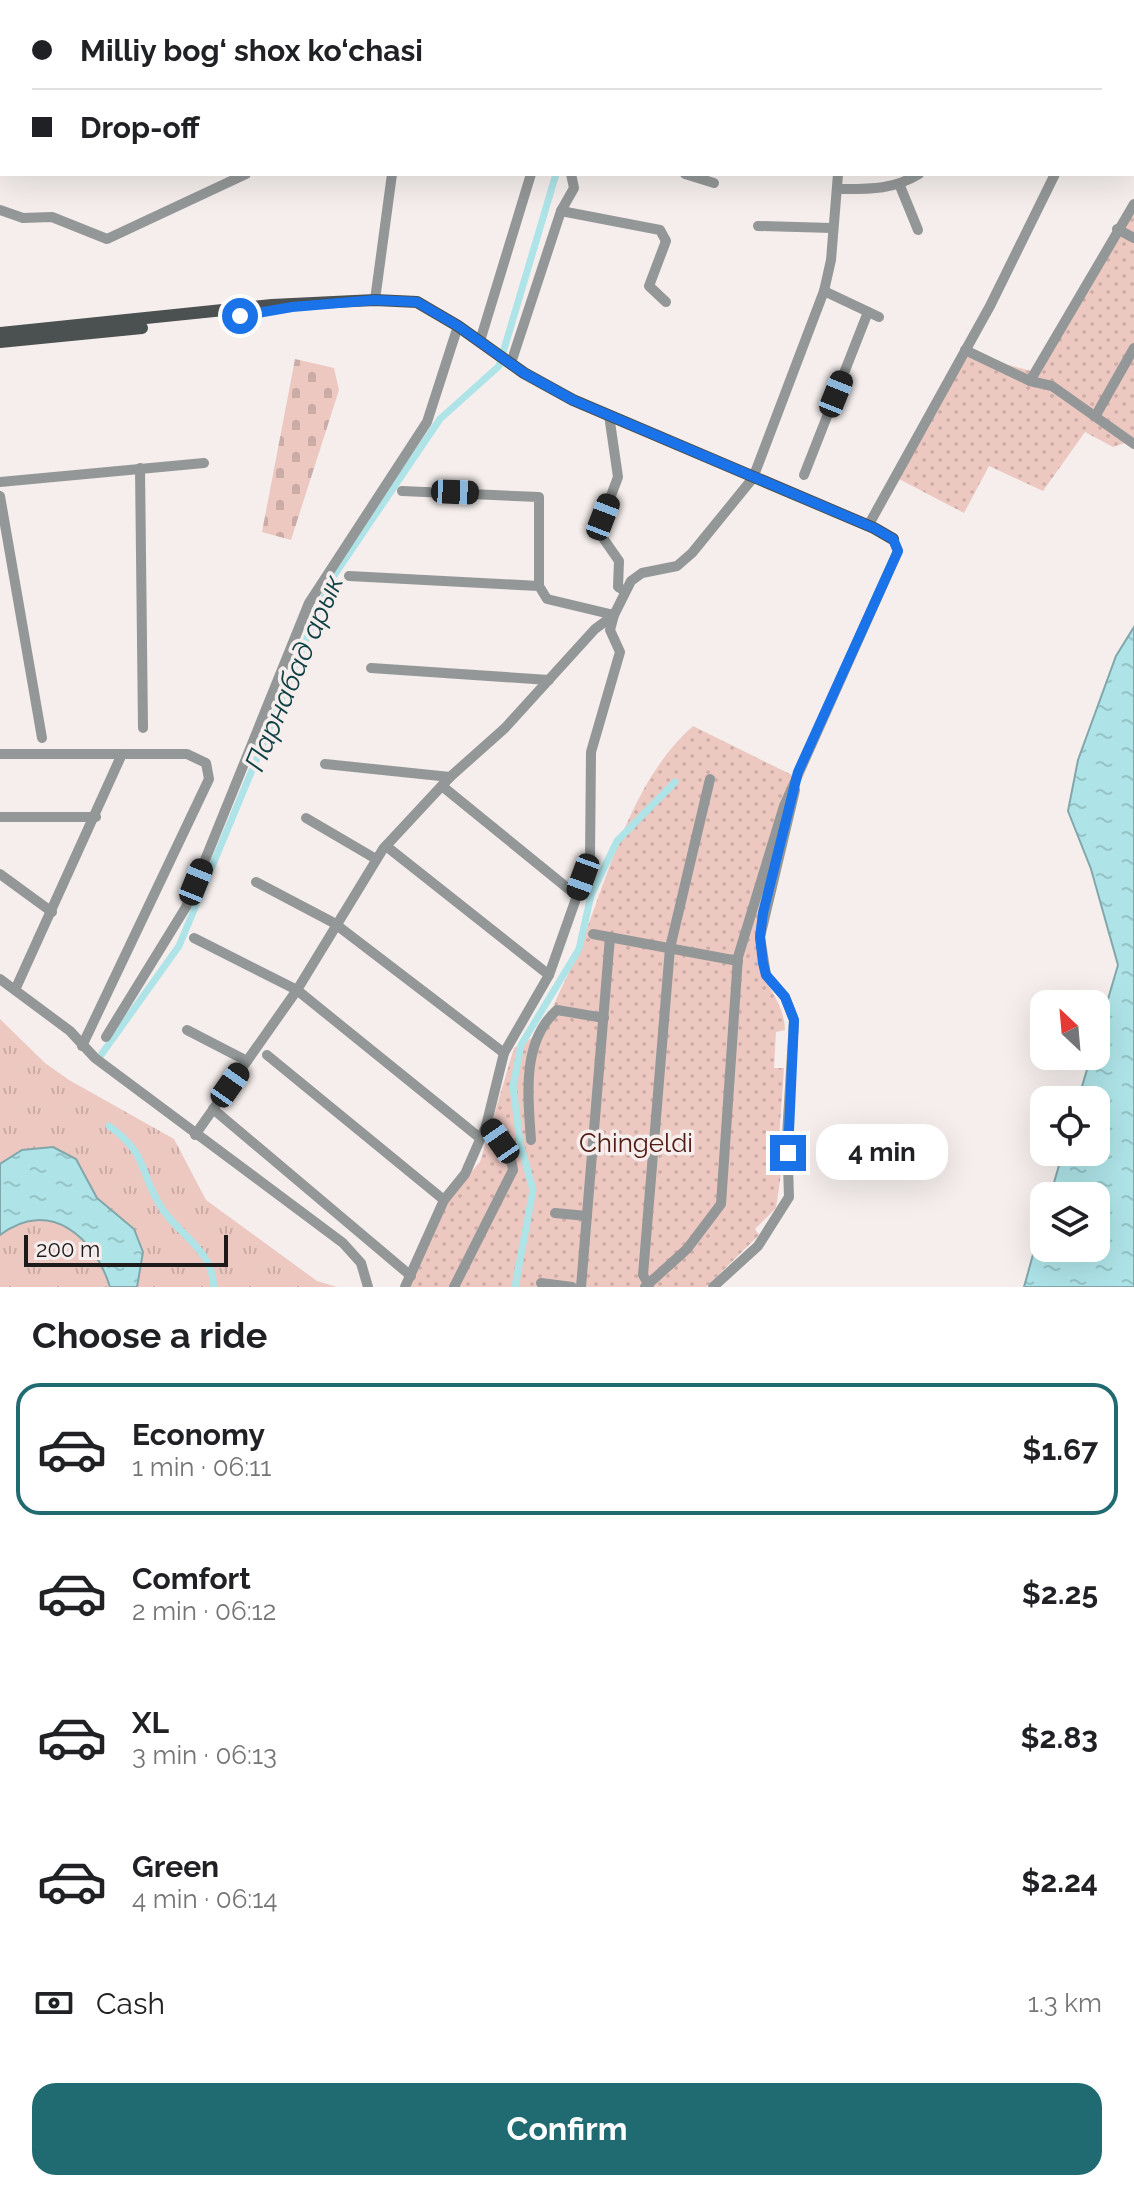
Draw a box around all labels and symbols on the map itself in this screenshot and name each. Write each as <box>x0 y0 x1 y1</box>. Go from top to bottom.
route start <box>222 298 258 334</box>
car <box>816 367 856 421</box>
car <box>431 479 479 505</box>
car <box>583 490 623 544</box>
water label: Парнабад арык <box>238 570 350 776</box>
car <box>564 850 602 904</box>
car <box>176 855 216 909</box>
north arrow <box>1030 990 1110 1070</box>
car <box>206 1058 254 1112</box>
car <box>476 1114 524 1168</box>
callout: 4 min <box>816 1125 948 1181</box>
park label: Chingeldi <box>579 1128 693 1158</box>
route end <box>770 1135 806 1171</box>
scale bar <box>24 1231 228 1267</box>

